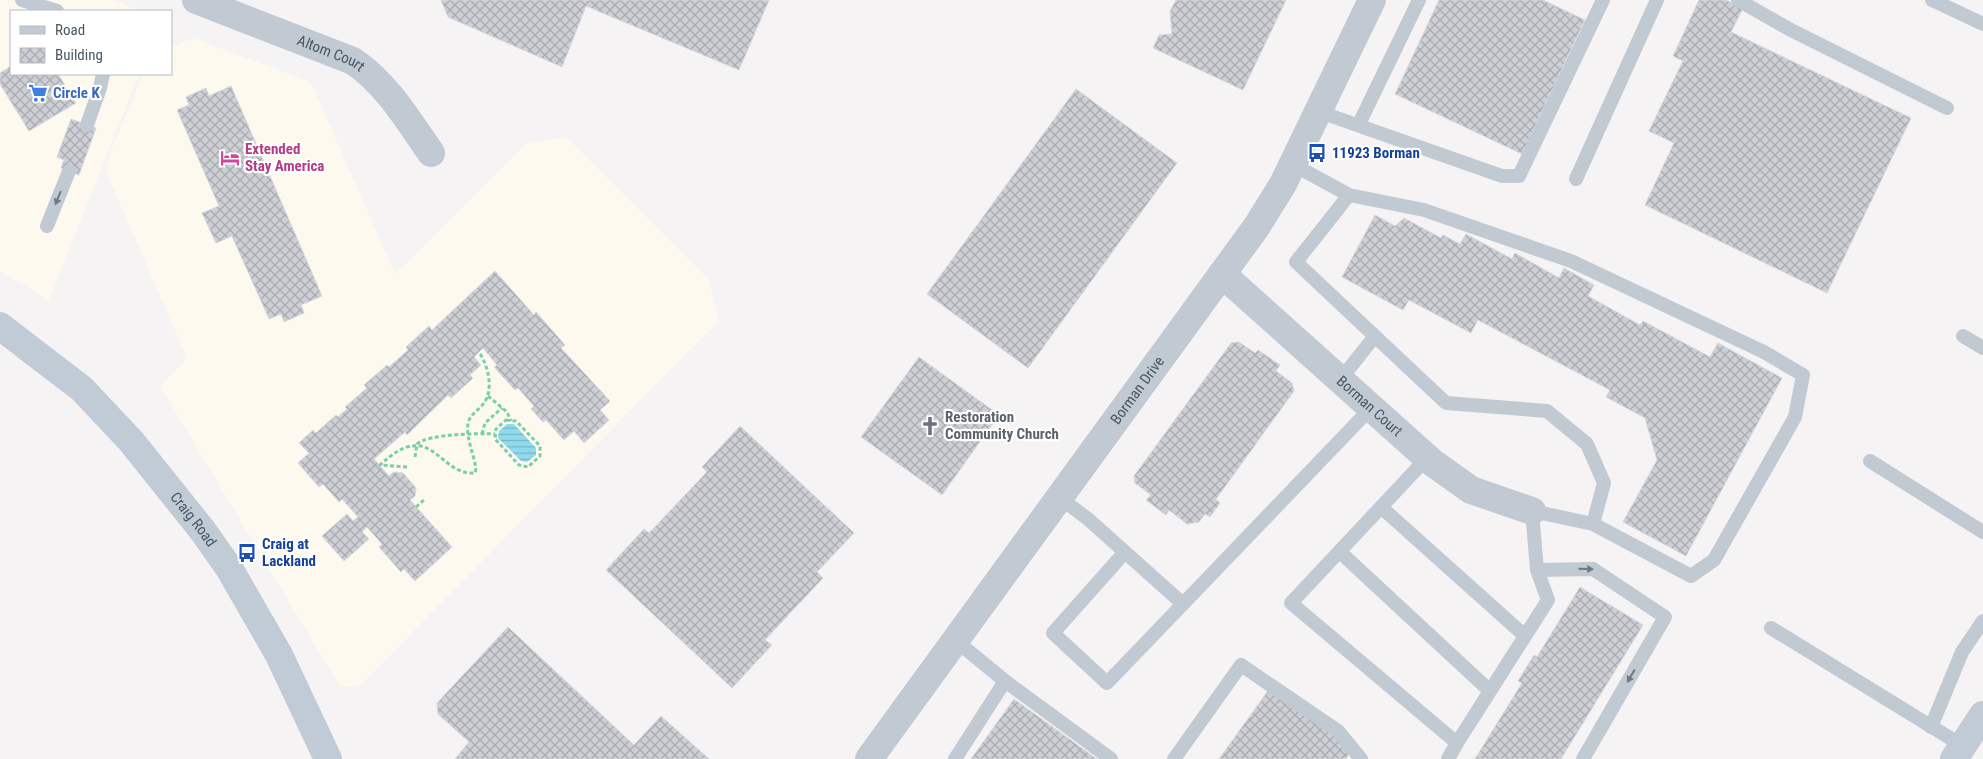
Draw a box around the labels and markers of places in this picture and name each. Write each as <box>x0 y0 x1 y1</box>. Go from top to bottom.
supermarket icon: Circle K <box>27 82 49 104</box>
place label: Circle K <box>53 84 100 102</box>
place label: Extended Stay America <box>245 140 324 175</box>
bus stop icon: 11923 Borman <box>1306 142 1328 164</box>
place label: 11923 Borman <box>1332 144 1420 162</box>
hotel icon: Extended Stay America <box>219 147 241 169</box>
place label: Restoration Community Church <box>945 408 1059 443</box>
church icon: Restoration Community Church <box>919 415 941 437</box>
place label: Craig at Lackland <box>262 535 316 570</box>
bus stop icon: Craig at Lackland <box>236 542 258 564</box>

